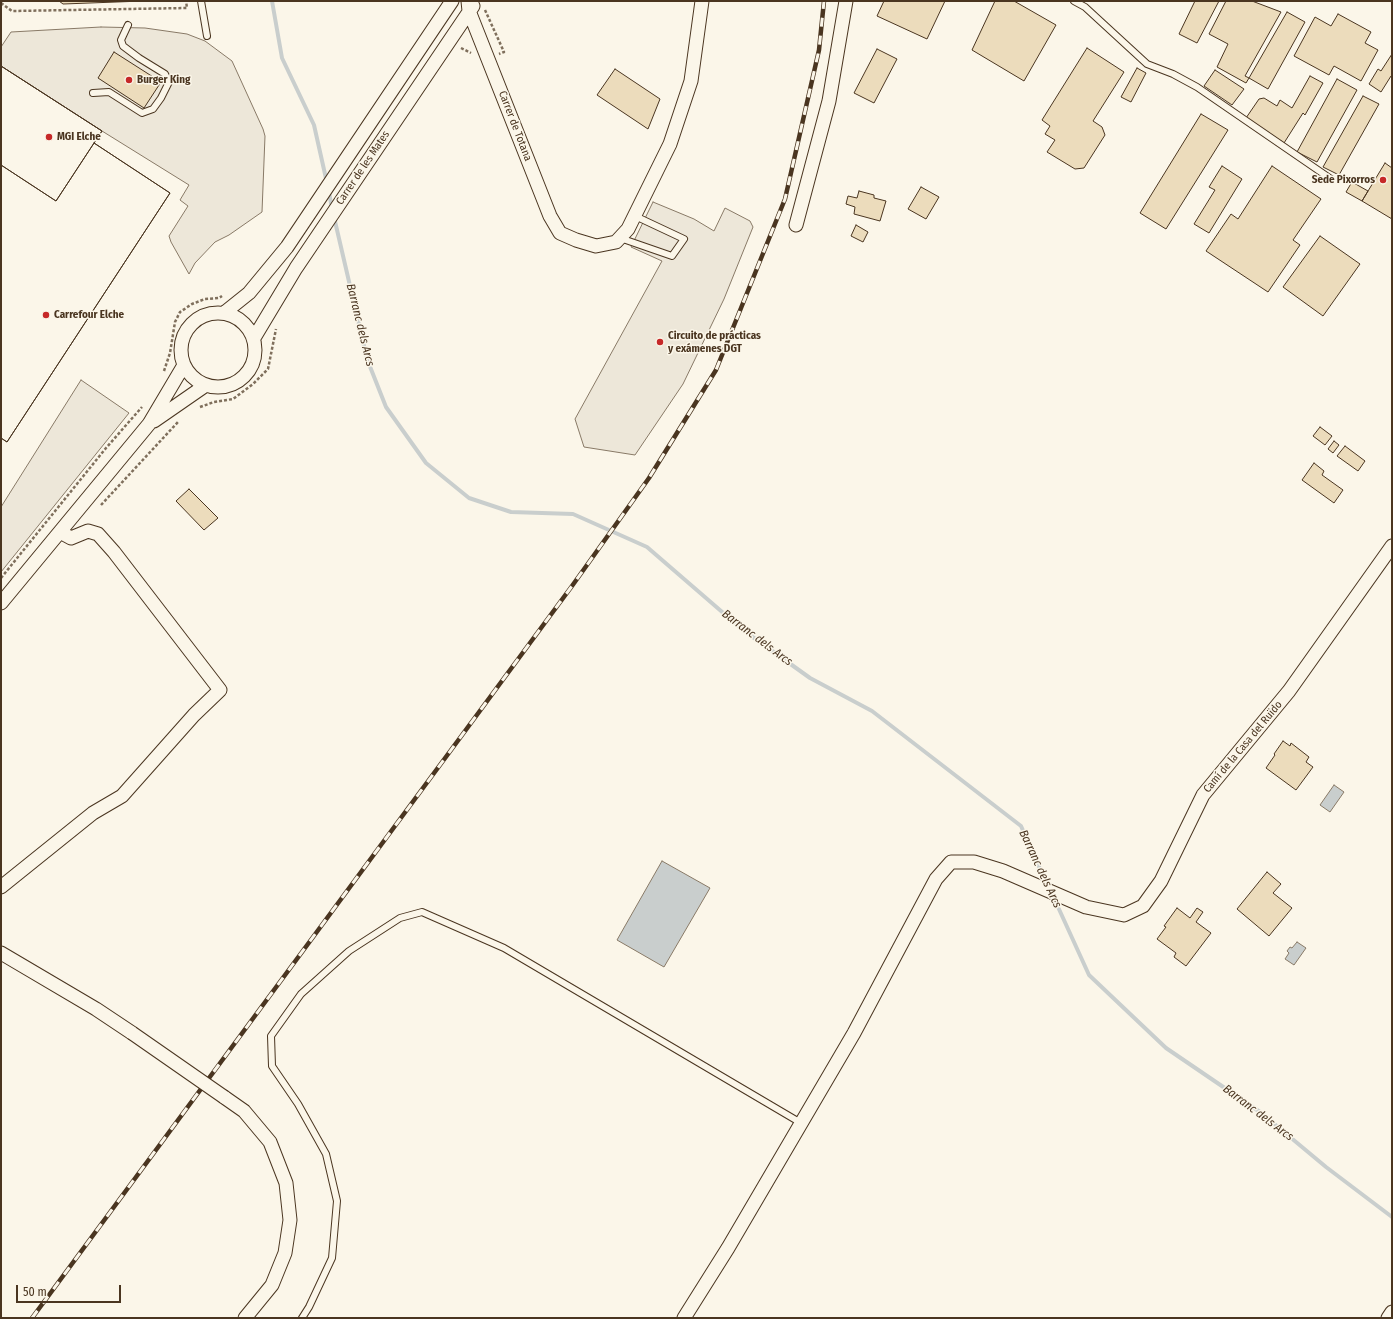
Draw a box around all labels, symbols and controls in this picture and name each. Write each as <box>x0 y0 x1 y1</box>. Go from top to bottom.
place label: Burger King <box>137 73 190 87</box>
marker: Burger King <box>124 75 134 85</box>
street label: Carrer de Totana <box>496 89 534 163</box>
street label: Carrer de les Mates <box>333 129 393 207</box>
place label: MGI Elche <box>57 130 101 144</box>
marker: MGI Elche <box>44 132 54 142</box>
place label: Sede Pixorros <box>1312 173 1375 187</box>
marker: Sede Pixorros <box>1378 175 1388 185</box>
water label: Barranc dels Arcs <box>343 282 377 368</box>
place label: Carrefour Elche <box>54 308 124 322</box>
marker: Carrefour Elche <box>41 310 51 320</box>
place label: Circuito de prácticas y exámenes DGT <box>668 329 761 355</box>
marker: Circuito de prácticas y exámenes DGT <box>655 337 665 347</box>
water label: Barranc dels Arcs <box>719 607 795 669</box>
street label: Camí de la Casa del Ruïdo <box>1201 698 1285 796</box>
water label: Barranc dels Arcs <box>1016 828 1064 910</box>
water label: Barranc dels Arcs <box>1220 1082 1296 1144</box>
scale bar <box>18 1277 123 1303</box>
text: 50 m <box>23 1285 47 1299</box>

